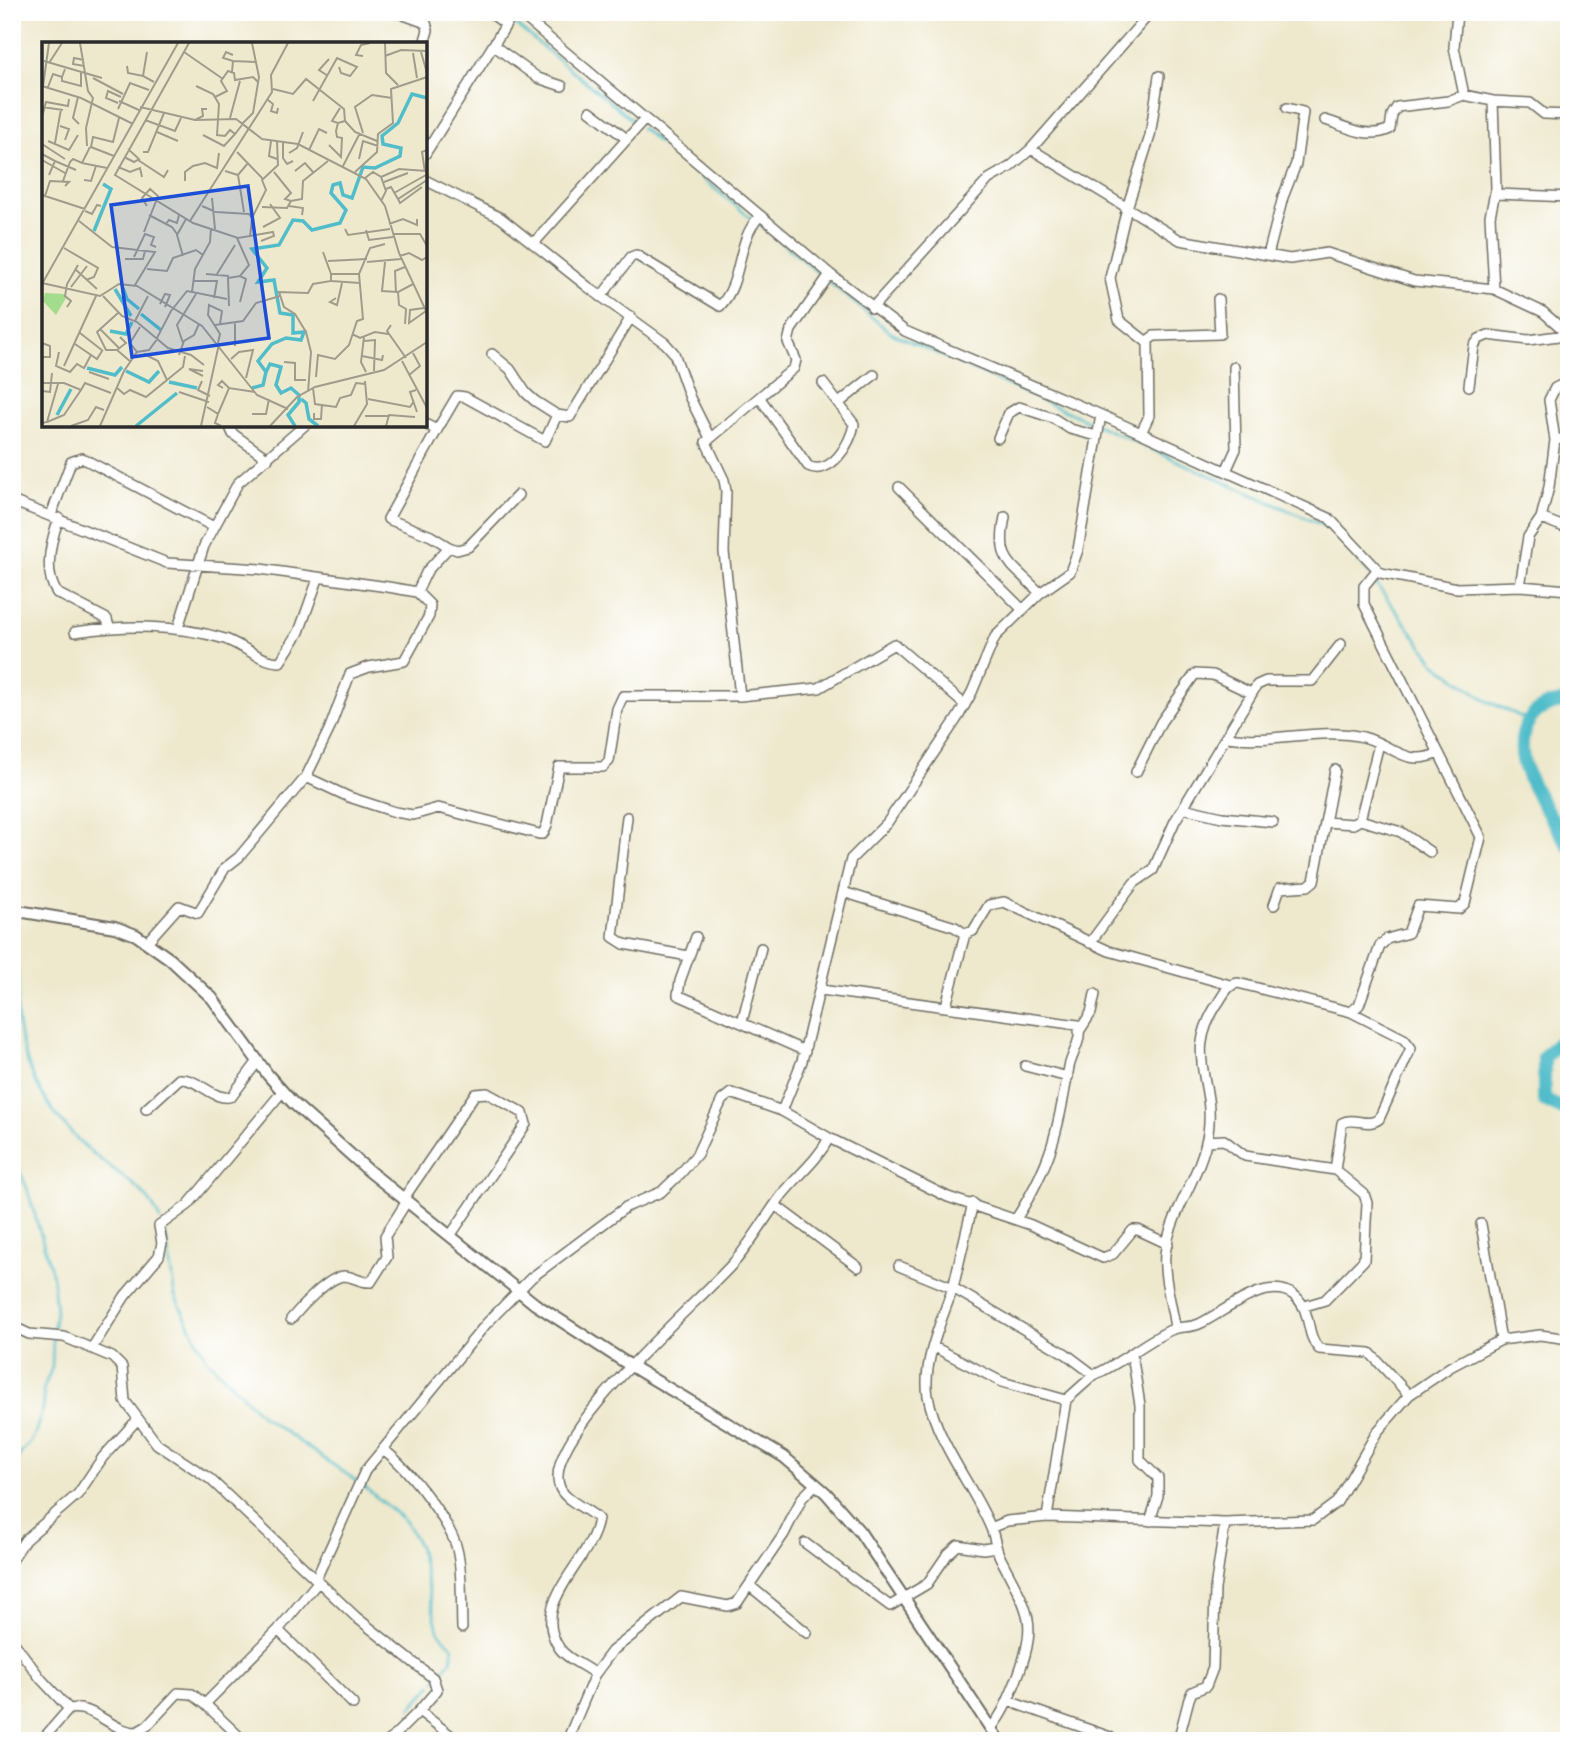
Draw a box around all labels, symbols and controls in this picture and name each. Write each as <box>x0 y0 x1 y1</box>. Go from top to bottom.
inset map <box>42 42 427 427</box>

